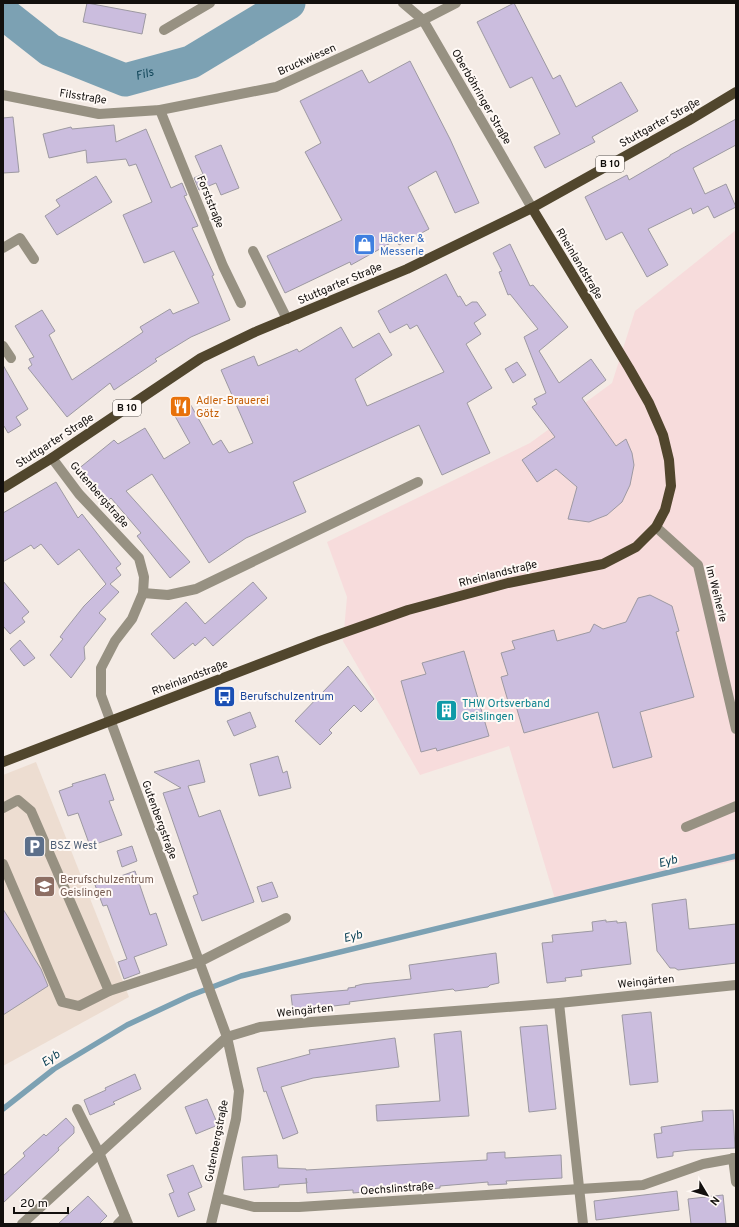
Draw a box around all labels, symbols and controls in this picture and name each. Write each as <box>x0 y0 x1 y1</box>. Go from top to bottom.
street label: Bruckwiesen <box>276 41 338 79</box>
street label: Oberböhringer Straße <box>448 47 514 147</box>
water label: Fils <box>134 64 156 85</box>
street label: Filsstraße <box>58 86 108 108</box>
street label: Stuttgarter Straße <box>617 95 703 151</box>
road number: B 10 <box>596 156 624 172</box>
street label: Forststraße <box>193 174 227 230</box>
street label: Rheinlandstraße <box>552 226 606 302</box>
shop icon: Häcker & Messerle <box>351 232 377 258</box>
place label: Häcker & Messerle <box>380 232 425 259</box>
street label: Stuttgarter Straße <box>296 260 384 308</box>
restaurant icon: Adler-Brauerei Götz <box>168 394 194 420</box>
place label: Adler-Brauerei Götz <box>196 394 269 421</box>
road number: B 10 <box>113 400 141 416</box>
street label: Stuttgarter Straße <box>13 411 97 471</box>
street label: Gutenbergstraße <box>66 459 132 531</box>
street label: Rheinlandstraße <box>457 557 539 591</box>
street label: Im Weiherle <box>702 564 730 624</box>
street label: Rheinlandstraße <box>150 657 230 699</box>
bus stop icon: Berufschulzentrum <box>212 684 238 710</box>
place label: Berufschulzentrum <box>240 690 334 704</box>
building icon: THW Ortsverband Geislingen <box>433 697 459 723</box>
place label: THW Ortsverband Geislingen <box>462 697 550 724</box>
street label: Gutenbergstraße <box>138 779 180 862</box>
parking icon: BSZ West <box>22 833 48 859</box>
place label: BSZ West <box>50 839 97 853</box>
water label: Eyb <box>657 852 680 872</box>
school or university icon: Berufschulzentrum Geislingen <box>31 873 57 899</box>
place label: Berufschulzentrum Geislingen <box>60 873 154 900</box>
water label: Eyb <box>342 927 365 947</box>
street label: Weingärten <box>617 972 675 992</box>
street label: Weingärten <box>276 1001 334 1021</box>
water label: Eyb <box>39 1047 64 1071</box>
street label: Gutenbergstraße <box>202 1099 232 1183</box>
north arrow <box>687 1175 727 1215</box>
street label: Oechslinstraße <box>360 1179 434 1199</box>
scale bar <box>14 1189 68 1215</box>
text: N <box>706 1193 722 1208</box>
text: 20 m <box>20 1196 48 1212</box>

